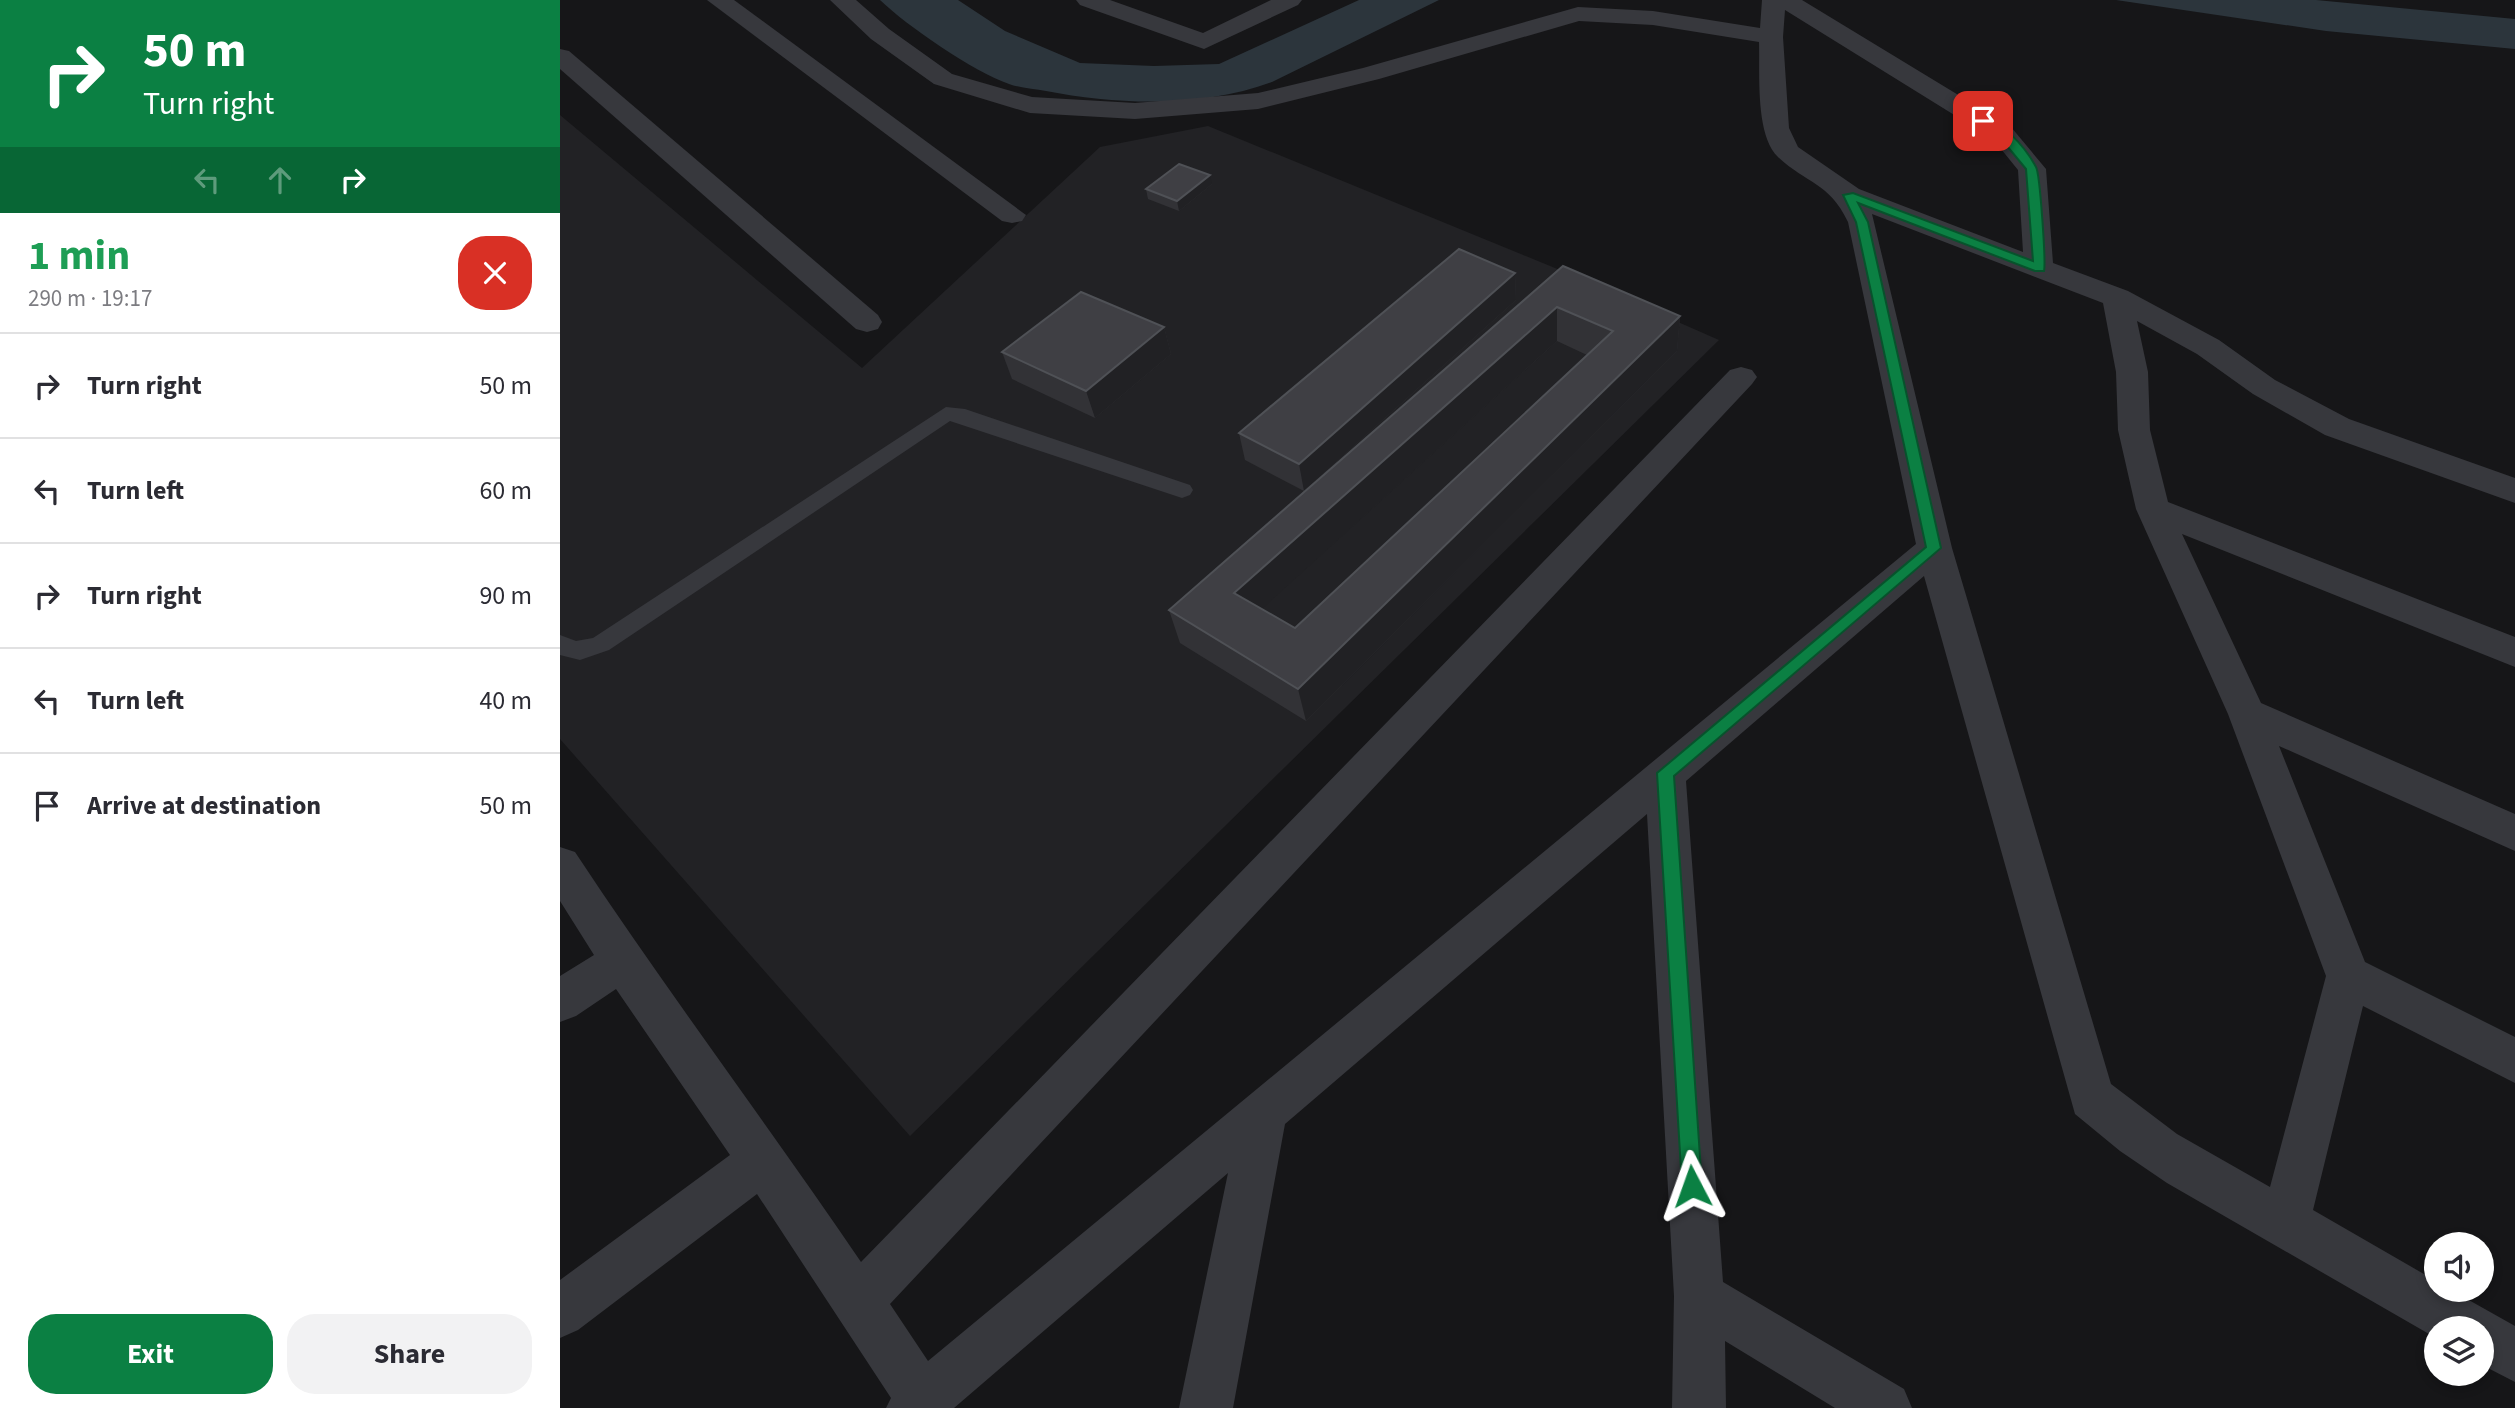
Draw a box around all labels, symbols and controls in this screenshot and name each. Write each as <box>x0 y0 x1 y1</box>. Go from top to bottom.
text: 50 m <box>143 16 247 86</box>
icon: right <box>28 28 119 119</box>
text: Turn right <box>143 81 274 127</box>
pin <box>1953 91 2013 151</box>
icon: arrive <box>1964 102 2002 140</box>
icon: left <box>188 161 226 199</box>
icon: ahead <box>261 161 299 199</box>
icon: right <box>334 161 372 199</box>
text: 1 min <box>28 226 130 286</box>
button: close <box>458 236 532 310</box>
text: 290 m · 19:17 <box>28 282 152 315</box>
icon: right <box>28 367 66 405</box>
text: Turn right <box>87 367 202 404</box>
text: 50 m <box>479 367 532 404</box>
icon: left <box>28 472 66 510</box>
text: Turn left <box>87 472 184 509</box>
text: 60 m <box>479 472 532 509</box>
icon: right <box>28 577 66 615</box>
text: Turn right <box>87 577 202 614</box>
text: 90 m <box>479 577 532 614</box>
icon: left <box>28 682 66 720</box>
text: Turn left <box>87 682 184 719</box>
text: 40 m <box>479 682 532 719</box>
icon: arrive <box>28 787 66 825</box>
text: Arrive at destination <box>87 787 321 824</box>
text: 50 m <box>479 787 532 824</box>
position arrow <box>1655 1149 1729 1223</box>
map controls <box>2424 1232 2494 1386</box>
button: sound <box>2424 1232 2494 1302</box>
button: Exit <box>28 1314 273 1394</box>
button: Share <box>287 1314 532 1394</box>
button: layers <box>2424 1316 2494 1386</box>

